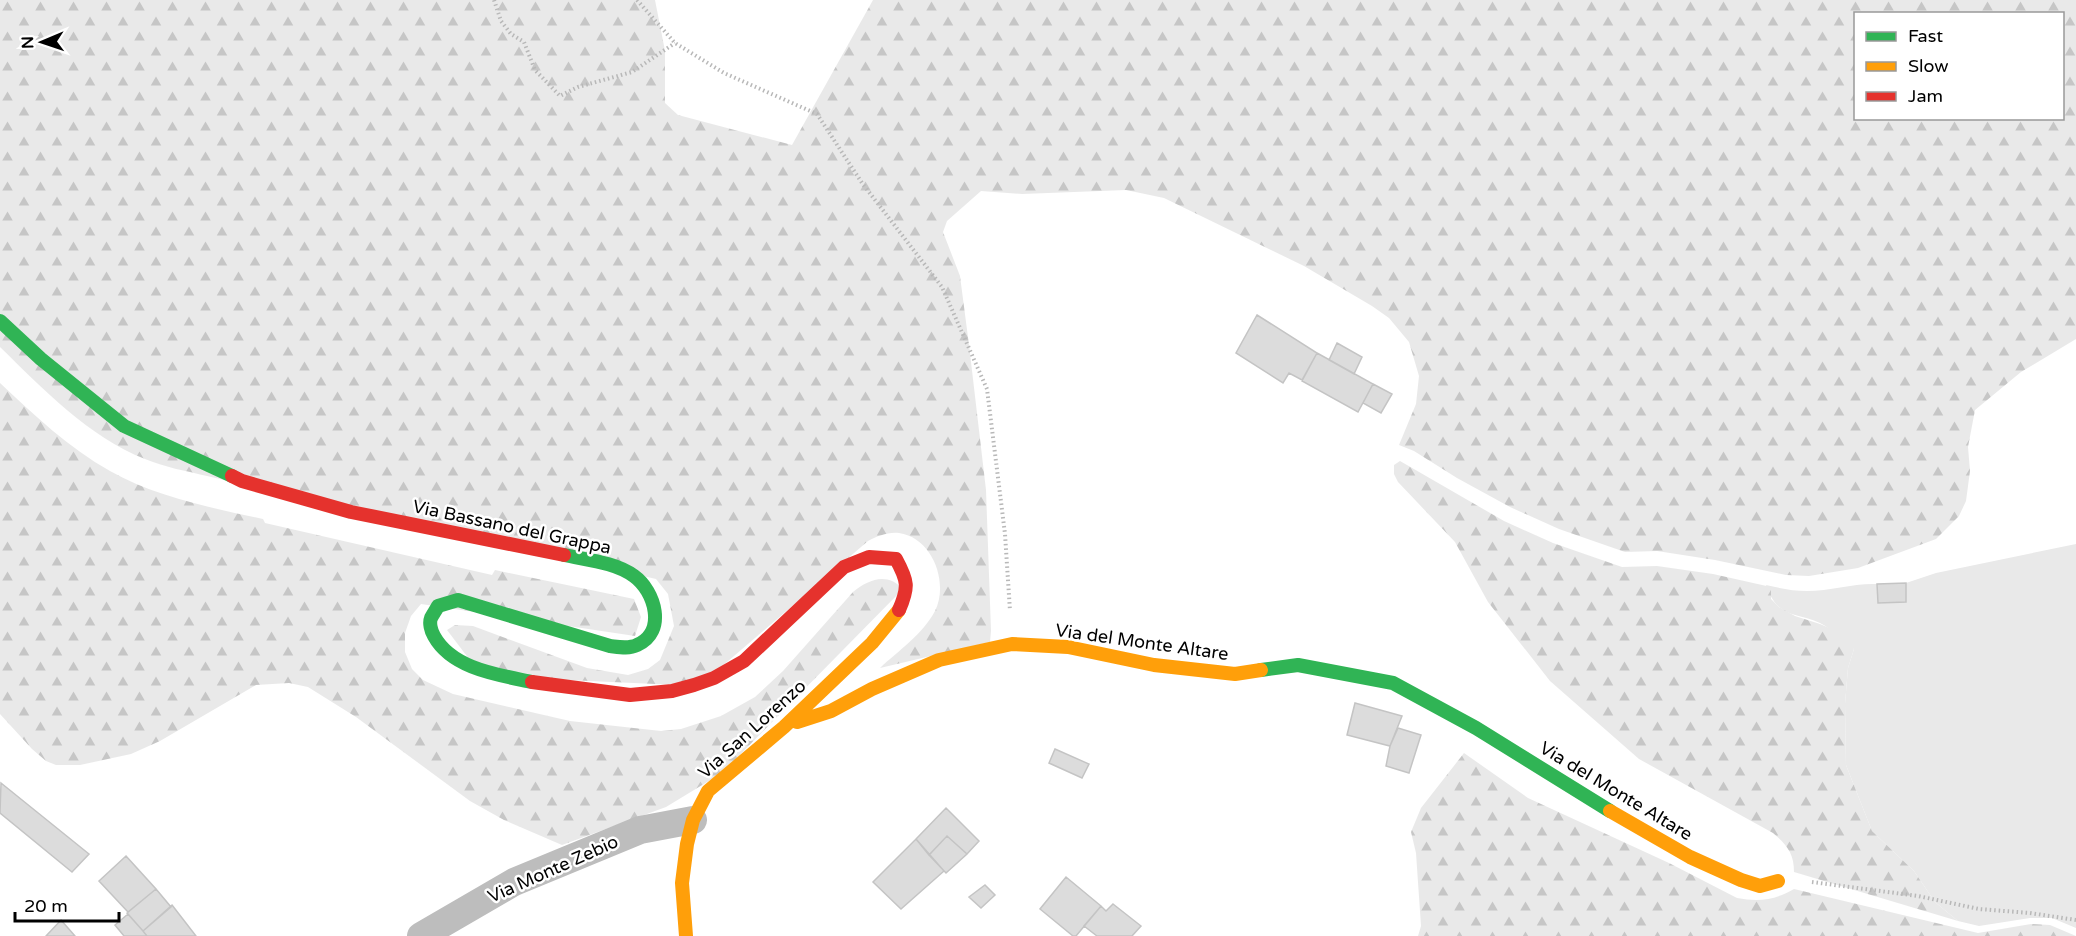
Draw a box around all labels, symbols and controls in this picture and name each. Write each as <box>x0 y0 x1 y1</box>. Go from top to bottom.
north arrow <box>12 12 72 72</box>
legend <box>1854 12 2064 120</box>
text: Fast <box>1908 25 1943 47</box>
text: N <box>18 36 38 49</box>
text: Slow <box>1908 55 1949 77</box>
text: Jam <box>1908 85 1943 107</box>
street label: Via Bassano del Grappa <box>411 495 613 559</box>
street label: Via del Monte Altare <box>1054 619 1230 665</box>
street label: Via San Lorenzo <box>694 675 810 783</box>
street label: Via del Monte Altare <box>1536 737 1696 845</box>
street label: Via Monte Zebio <box>484 830 622 908</box>
scale bar <box>15 885 118 923</box>
text: 20 m <box>24 895 68 917</box>

